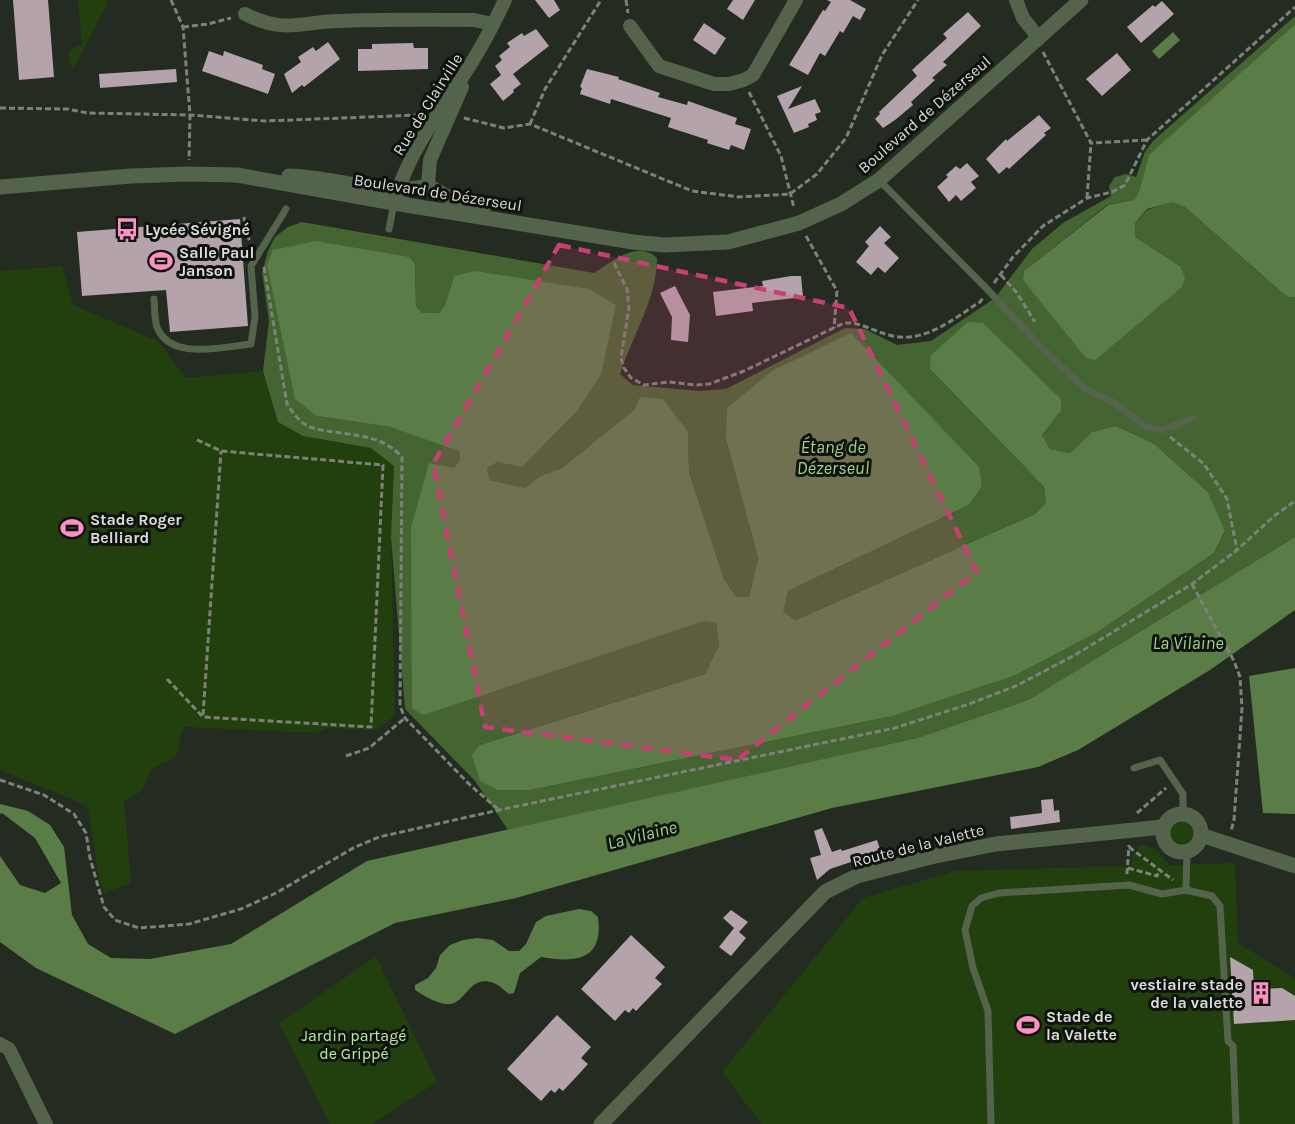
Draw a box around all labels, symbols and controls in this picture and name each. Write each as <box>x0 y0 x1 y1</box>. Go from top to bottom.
street label: Rue de Clairville <box>388 50 466 159</box>
street label: Boulevard de Dézerseul <box>854 52 995 177</box>
street label: Boulevard de Dézerseul <box>353 170 523 215</box>
bus stop icon: Lycée Sévigné <box>114 216 140 242</box>
place label: Lycée Sévigné <box>145 220 250 239</box>
place label: Salle Paul Janson <box>179 243 254 280</box>
sports icon: Salle Paul Janson <box>148 248 174 274</box>
water label: Étang de Dézerseul <box>797 436 870 479</box>
place label: Stade Roger Belliard <box>90 510 182 547</box>
sports icon: Stade Roger Belliard <box>59 515 85 541</box>
water label: La Vilaine <box>1152 632 1224 654</box>
water label: La Vilaine <box>605 816 679 854</box>
street label: Route de la Valette <box>850 820 986 871</box>
place label: vestiaire stade de la valette <box>1130 975 1243 1012</box>
building icon: vestiaire stade de la valette <box>1248 980 1274 1006</box>
place label: Stade de la Valette <box>1046 1007 1117 1044</box>
sports icon: Stade de la Valette <box>1015 1012 1041 1038</box>
park label: Jardin partagé de Grippé <box>302 1026 406 1063</box>

